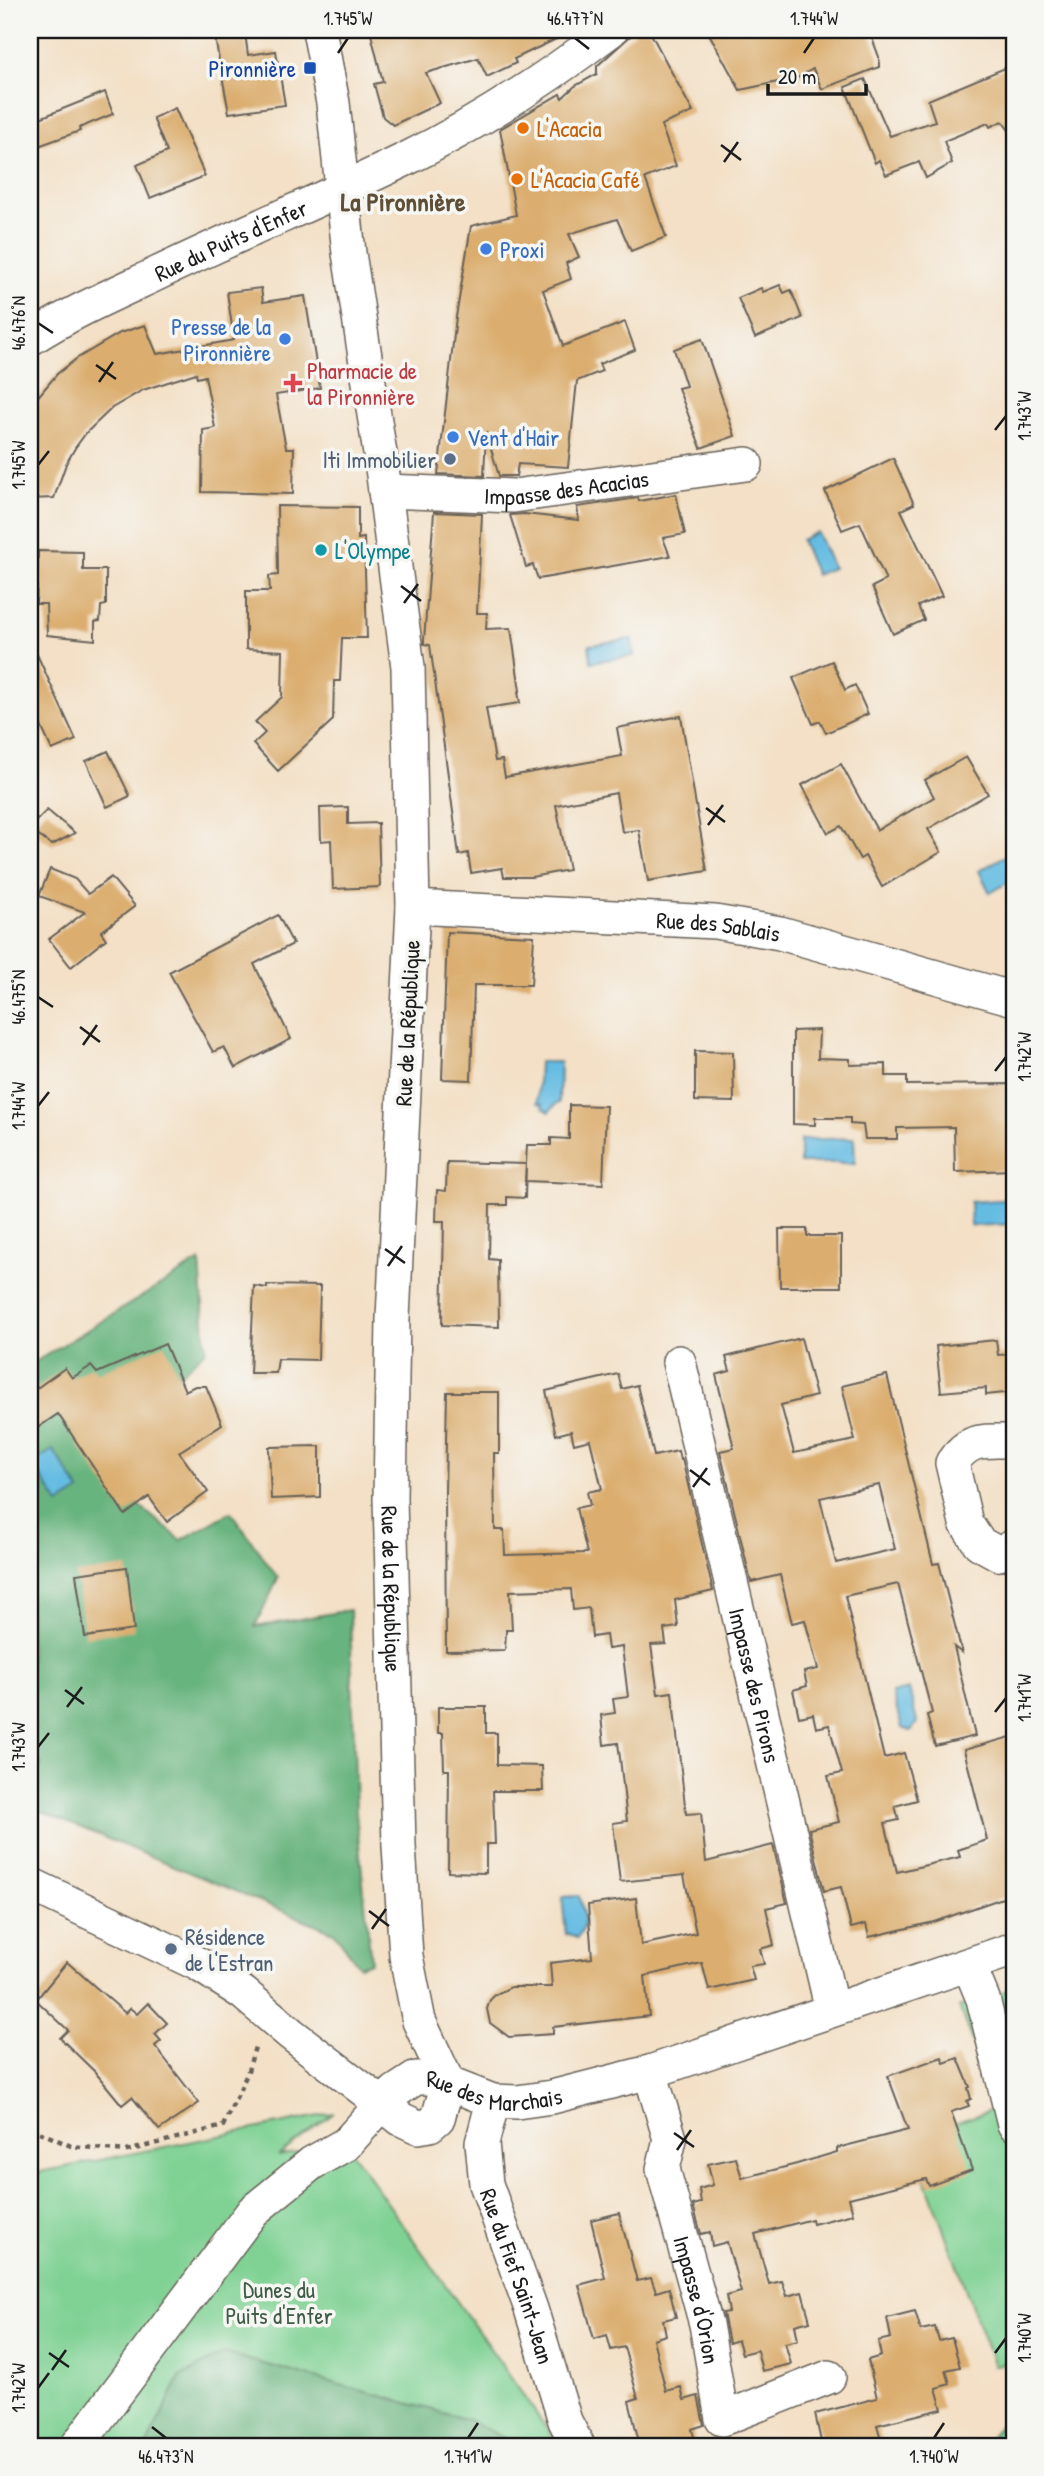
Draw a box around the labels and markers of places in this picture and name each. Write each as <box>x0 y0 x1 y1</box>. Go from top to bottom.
place label: Pironnière <box>209 53 296 84</box>
marker: Pironnière <box>302 60 318 76</box>
place label: L'Acacia <box>537 113 602 144</box>
marker: L'Acacia <box>515 120 531 136</box>
place label: L'Acacia Café <box>531 164 640 195</box>
marker: L'Acacia Café <box>509 171 525 187</box>
place label: Proxi <box>500 234 545 265</box>
marker: Proxi <box>478 241 494 257</box>
place label: Presse de la Pironnière <box>171 311 271 368</box>
marker: Presse de la Pironnière <box>277 331 293 347</box>
place label: Pharmacie de la Pironnière <box>307 355 417 412</box>
marker: Pharmacie de la Pironnière <box>285 375 301 391</box>
place label: Vent d'Hair <box>467 422 559 453</box>
marker: Vent d'Hair <box>445 429 461 445</box>
place label: Iti Immobilier <box>322 444 436 475</box>
marker: Iti Immobilier <box>442 451 458 467</box>
place label: L'Olympe <box>335 535 411 566</box>
marker: L'Olympe <box>313 542 329 558</box>
place label: Résidence de l'Estran <box>185 1921 274 1978</box>
marker: Résidence de l'Estran <box>163 1941 179 1957</box>

